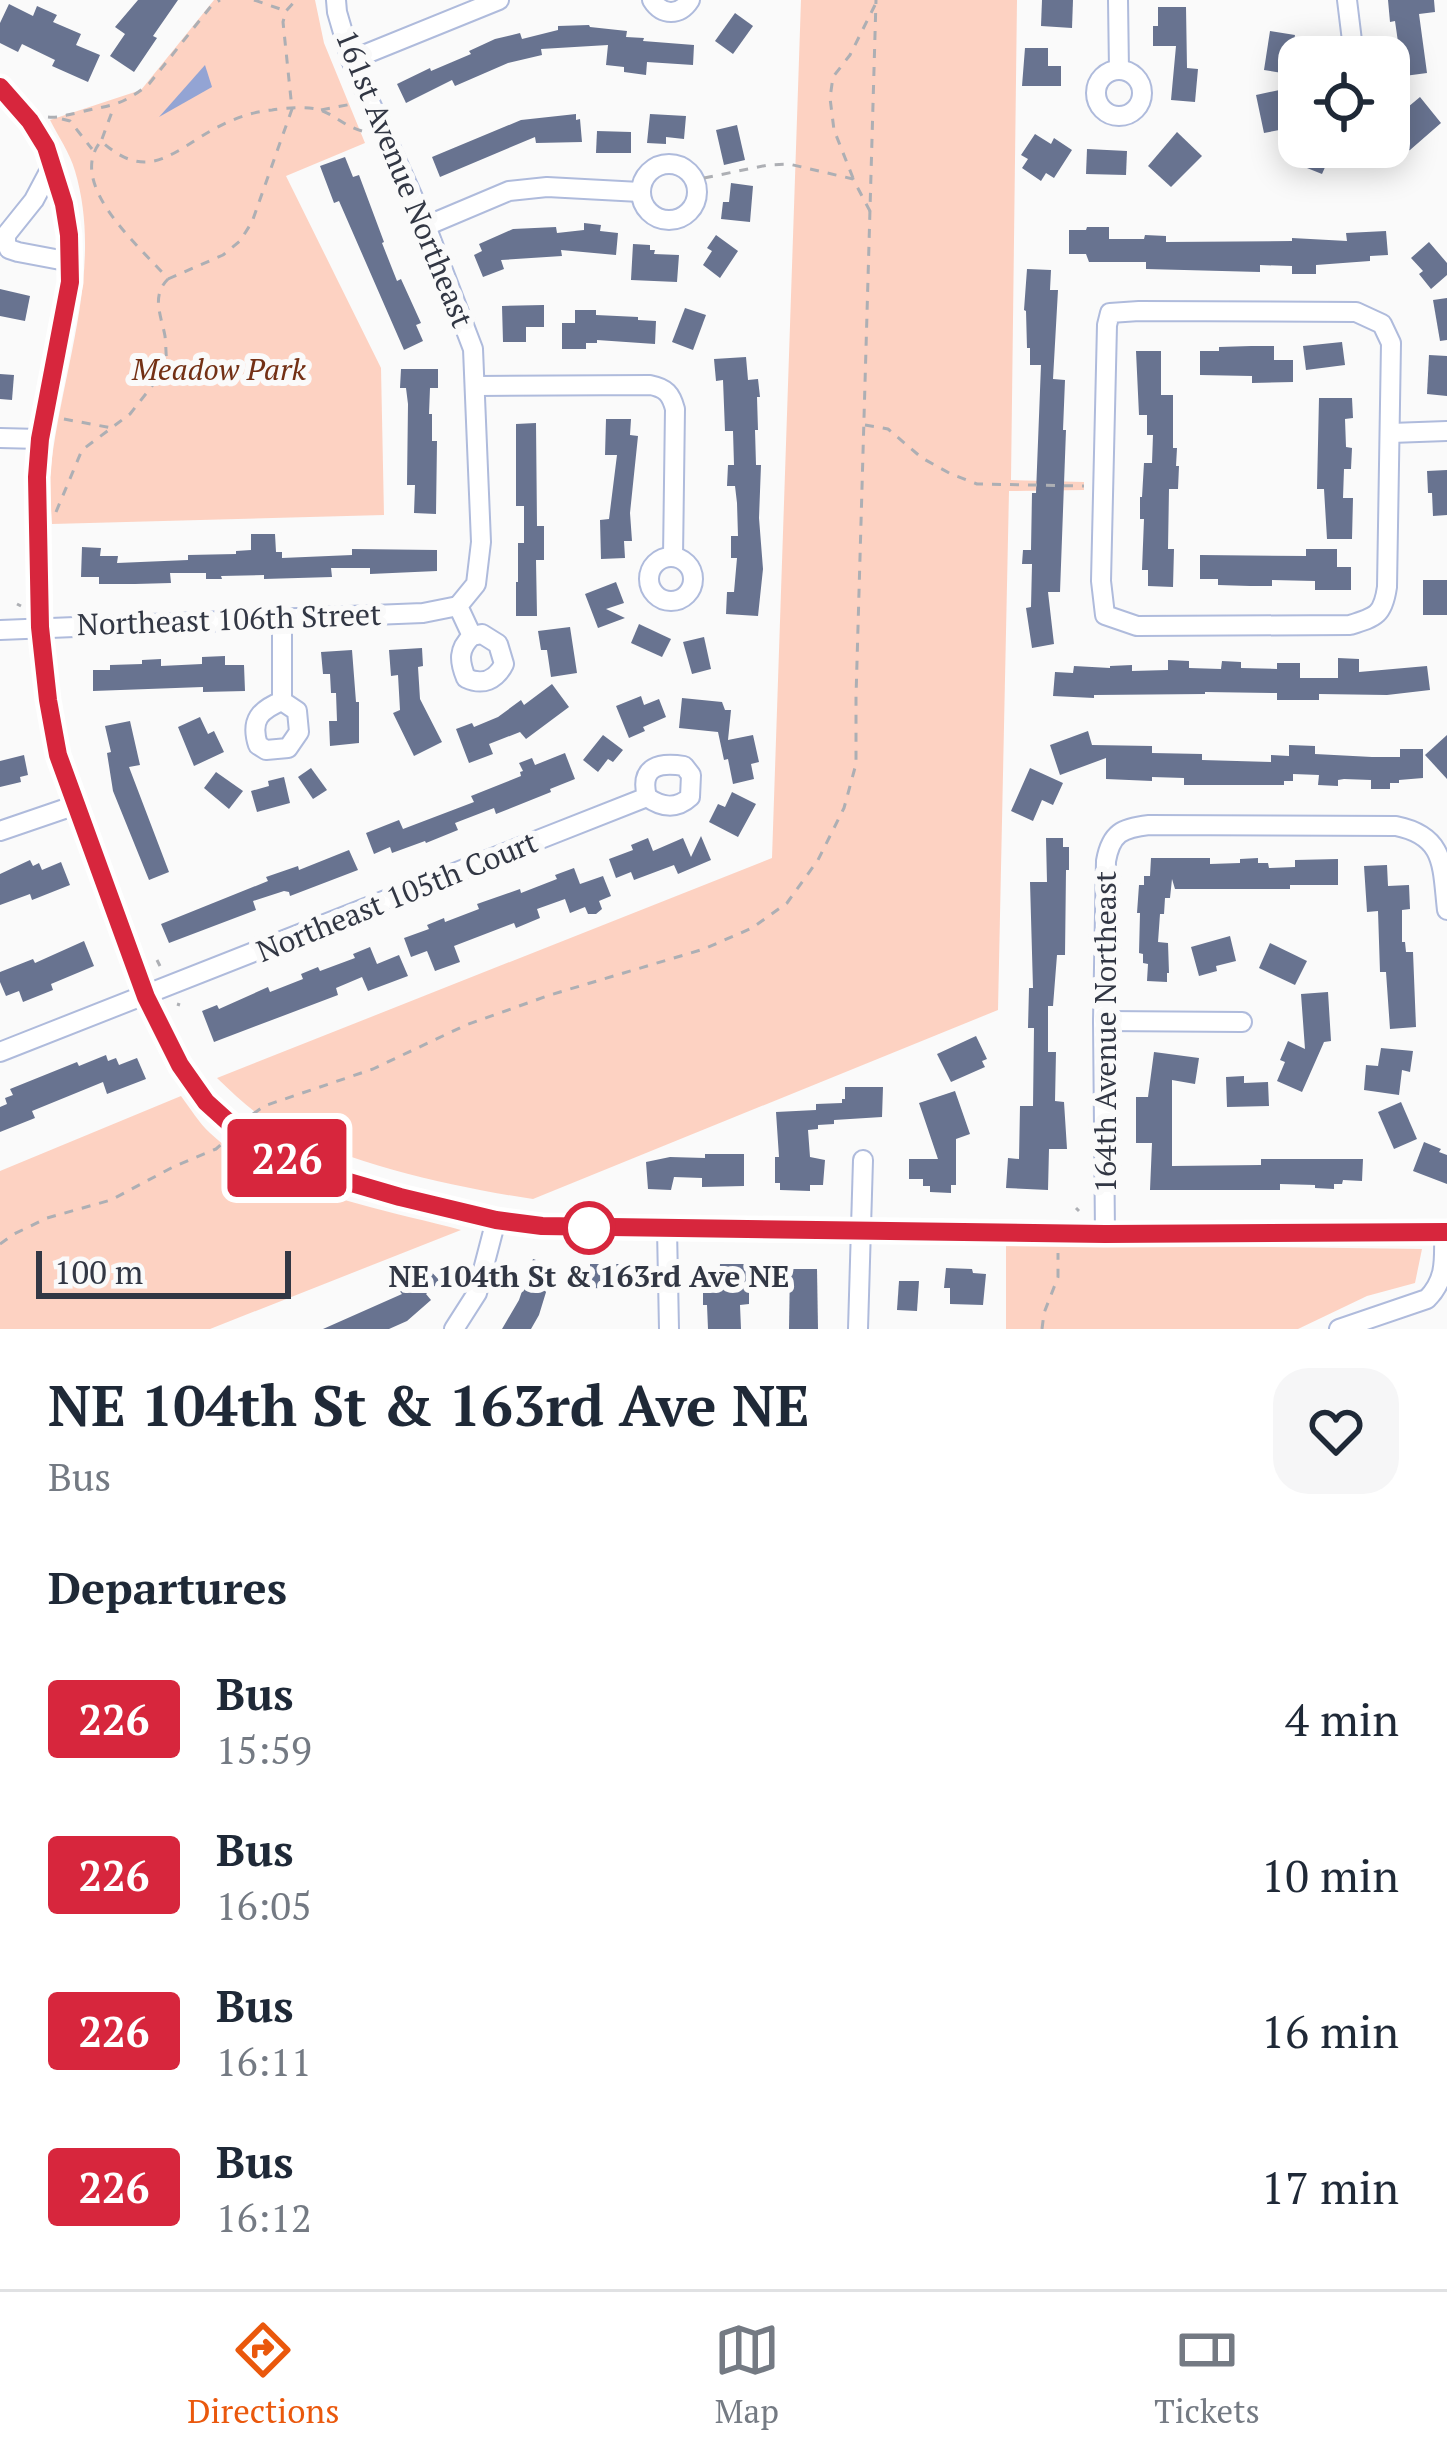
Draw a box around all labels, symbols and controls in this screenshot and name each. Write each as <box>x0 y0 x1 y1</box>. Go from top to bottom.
street label: 161st Avenue Northeast <box>327 24 483 333</box>
map controls <box>1278 36 1410 168</box>
button: locate <box>1278 36 1410 168</box>
park label: Meadow Park <box>131 349 306 389</box>
street label: Northeast 106th Street <box>76 594 382 644</box>
street label: Northeast 105th Court <box>250 821 543 971</box>
street label: 164th Avenue Northeast <box>1085 871 1125 1193</box>
line badge: 226 <box>218 1119 356 1197</box>
text: 226 <box>251 1130 323 1186</box>
marker: NE 104th St & 163rd Ave NE <box>564 1203 614 1253</box>
scale bar <box>36 1245 291 1298</box>
text: 100 m <box>54 1250 143 1293</box>
place label: NE 104th St & 163rd Ave NE <box>389 1256 789 1296</box>
text: NE 104th St & 163rd Ave NE <box>48 1367 810 1442</box>
button: heart <box>1273 1368 1399 1494</box>
text: Bus <box>48 1450 111 1502</box>
text: Departures <box>48 1557 287 1617</box>
text: Bus <box>216 1663 294 1723</box>
text: 4 min <box>1285 1689 1399 1749</box>
text: 226 <box>78 1691 150 1747</box>
text: 15:59 <box>216 1723 312 1775</box>
text: Bus <box>216 1819 294 1879</box>
text: 10 min <box>1261 1845 1399 1905</box>
text: 226 <box>78 1847 150 1903</box>
text: 16:05 <box>216 1879 312 1931</box>
text: Bus <box>216 1975 294 2035</box>
text: 16 min <box>1261 2001 1399 2061</box>
text: 226 <box>78 2003 150 2059</box>
text: 16:11 <box>216 2035 312 2087</box>
text: Bus <box>216 2131 294 2191</box>
text: 17 min <box>1261 2157 1399 2217</box>
text: 226 <box>78 2159 150 2215</box>
text: 16:12 <box>216 2191 312 2243</box>
tab: Directions <box>187 2317 339 2432</box>
tab: Map <box>714 2317 780 2432</box>
tab: Tickets <box>1154 2317 1260 2432</box>

